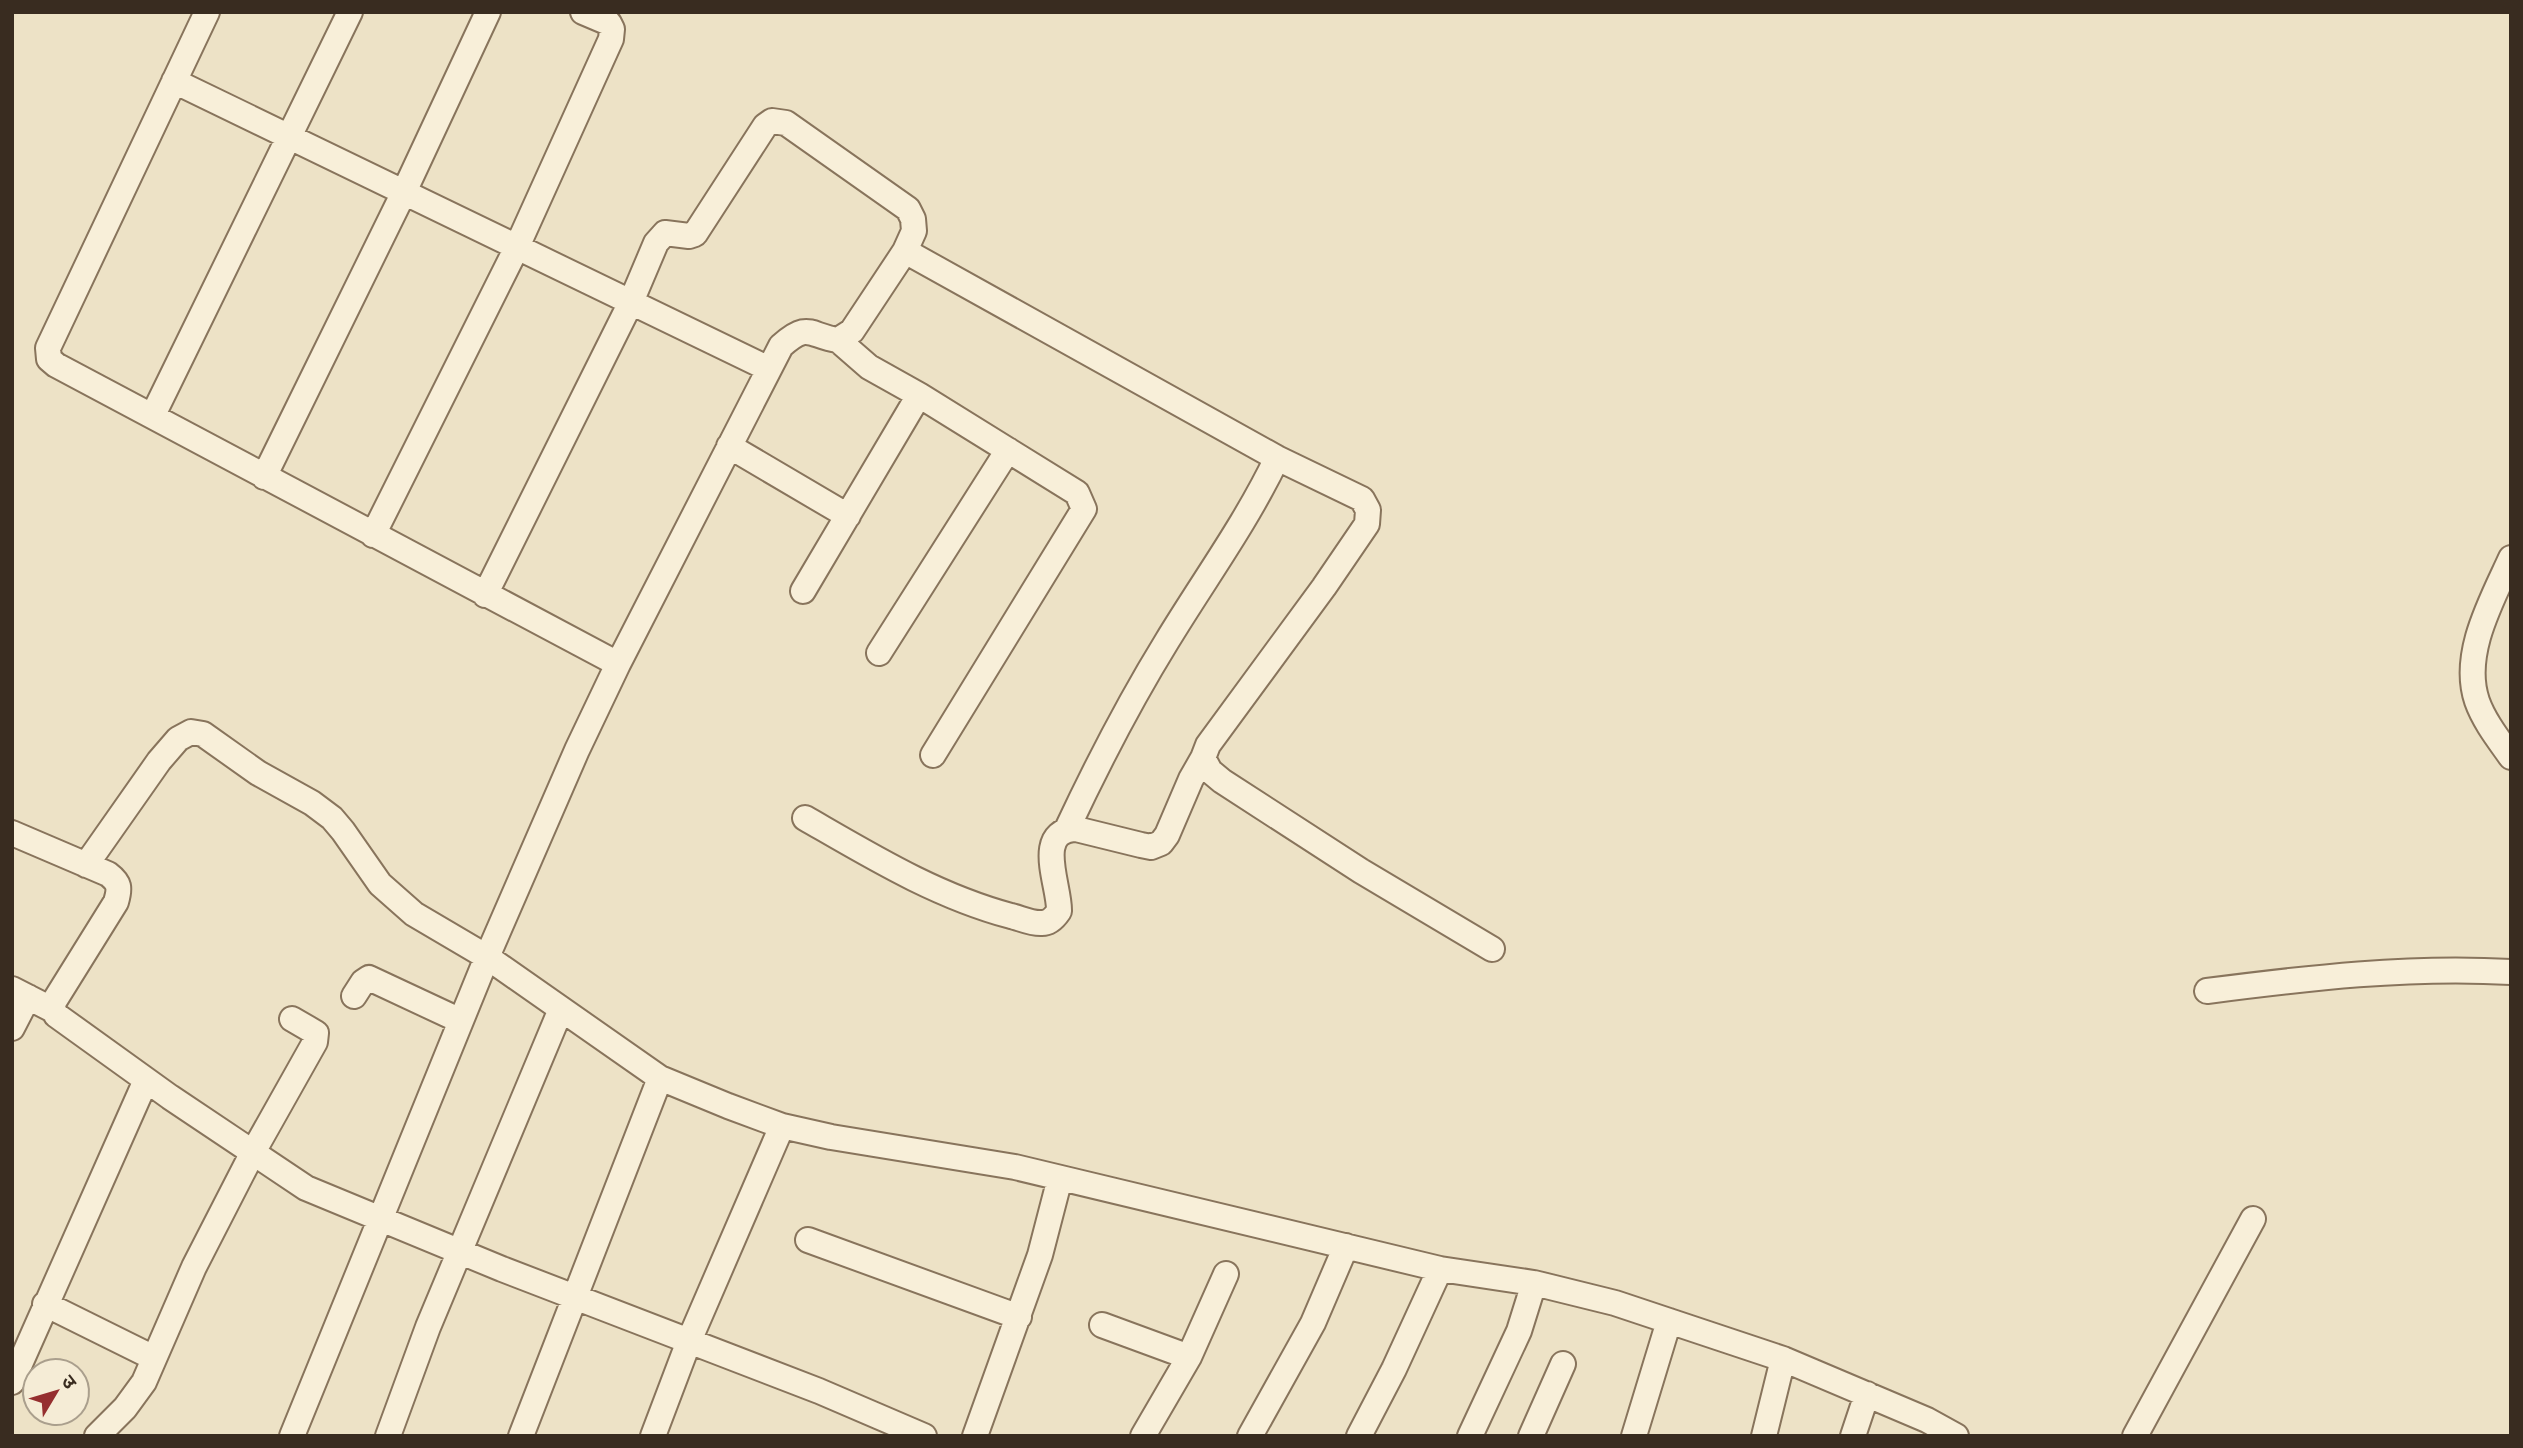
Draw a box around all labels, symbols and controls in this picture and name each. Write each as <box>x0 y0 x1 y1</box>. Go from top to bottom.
north arrow <box>21 1357 91 1427</box>
text: उ <box>56 1368 85 1395</box>

